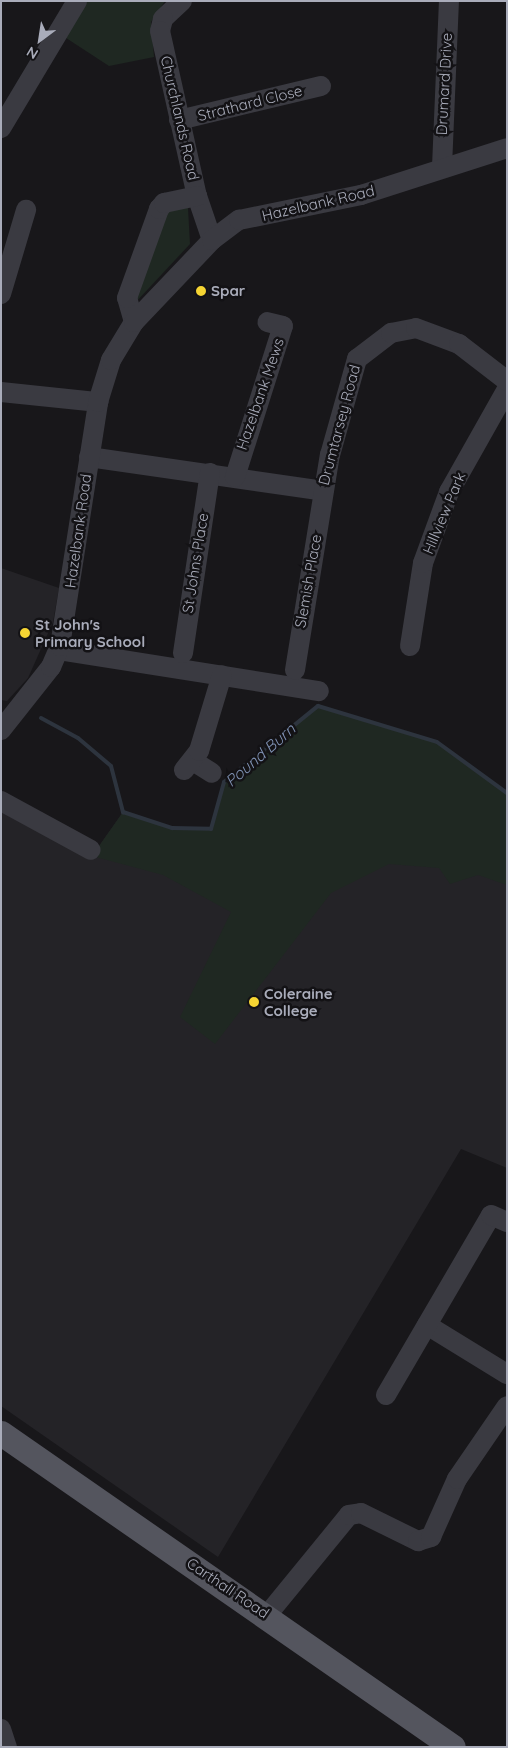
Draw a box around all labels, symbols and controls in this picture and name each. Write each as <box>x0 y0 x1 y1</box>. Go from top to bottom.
north arrow <box>15 15 65 65</box>
street label: Drumard Drive <box>432 32 456 136</box>
text: N <box>23 42 41 63</box>
street label: Churchlands Road <box>157 54 203 182</box>
street label: Strathard Close <box>196 81 304 125</box>
street label: Hazelbank Road <box>260 181 376 225</box>
place label: Spar <box>211 282 245 300</box>
marker: Spar <box>195 285 207 297</box>
street label: Hazelbank Mews <box>232 336 288 452</box>
street label: Drumtarsey Road <box>314 363 364 487</box>
street label: Hillview Park <box>419 469 469 557</box>
street label: Hazelbank Road <box>61 473 95 589</box>
street label: St Johns Place <box>178 512 212 614</box>
street label: Slemish Place <box>291 533 325 629</box>
place label: St John's Primary School <box>35 615 145 650</box>
marker: St John's Primary School <box>19 627 31 639</box>
water label: Pound Burn <box>221 719 299 791</box>
place label: Coleraine College <box>264 984 333 1019</box>
marker: Coleraine College <box>248 996 260 1008</box>
street label: Carthall Road <box>183 1554 273 1622</box>

